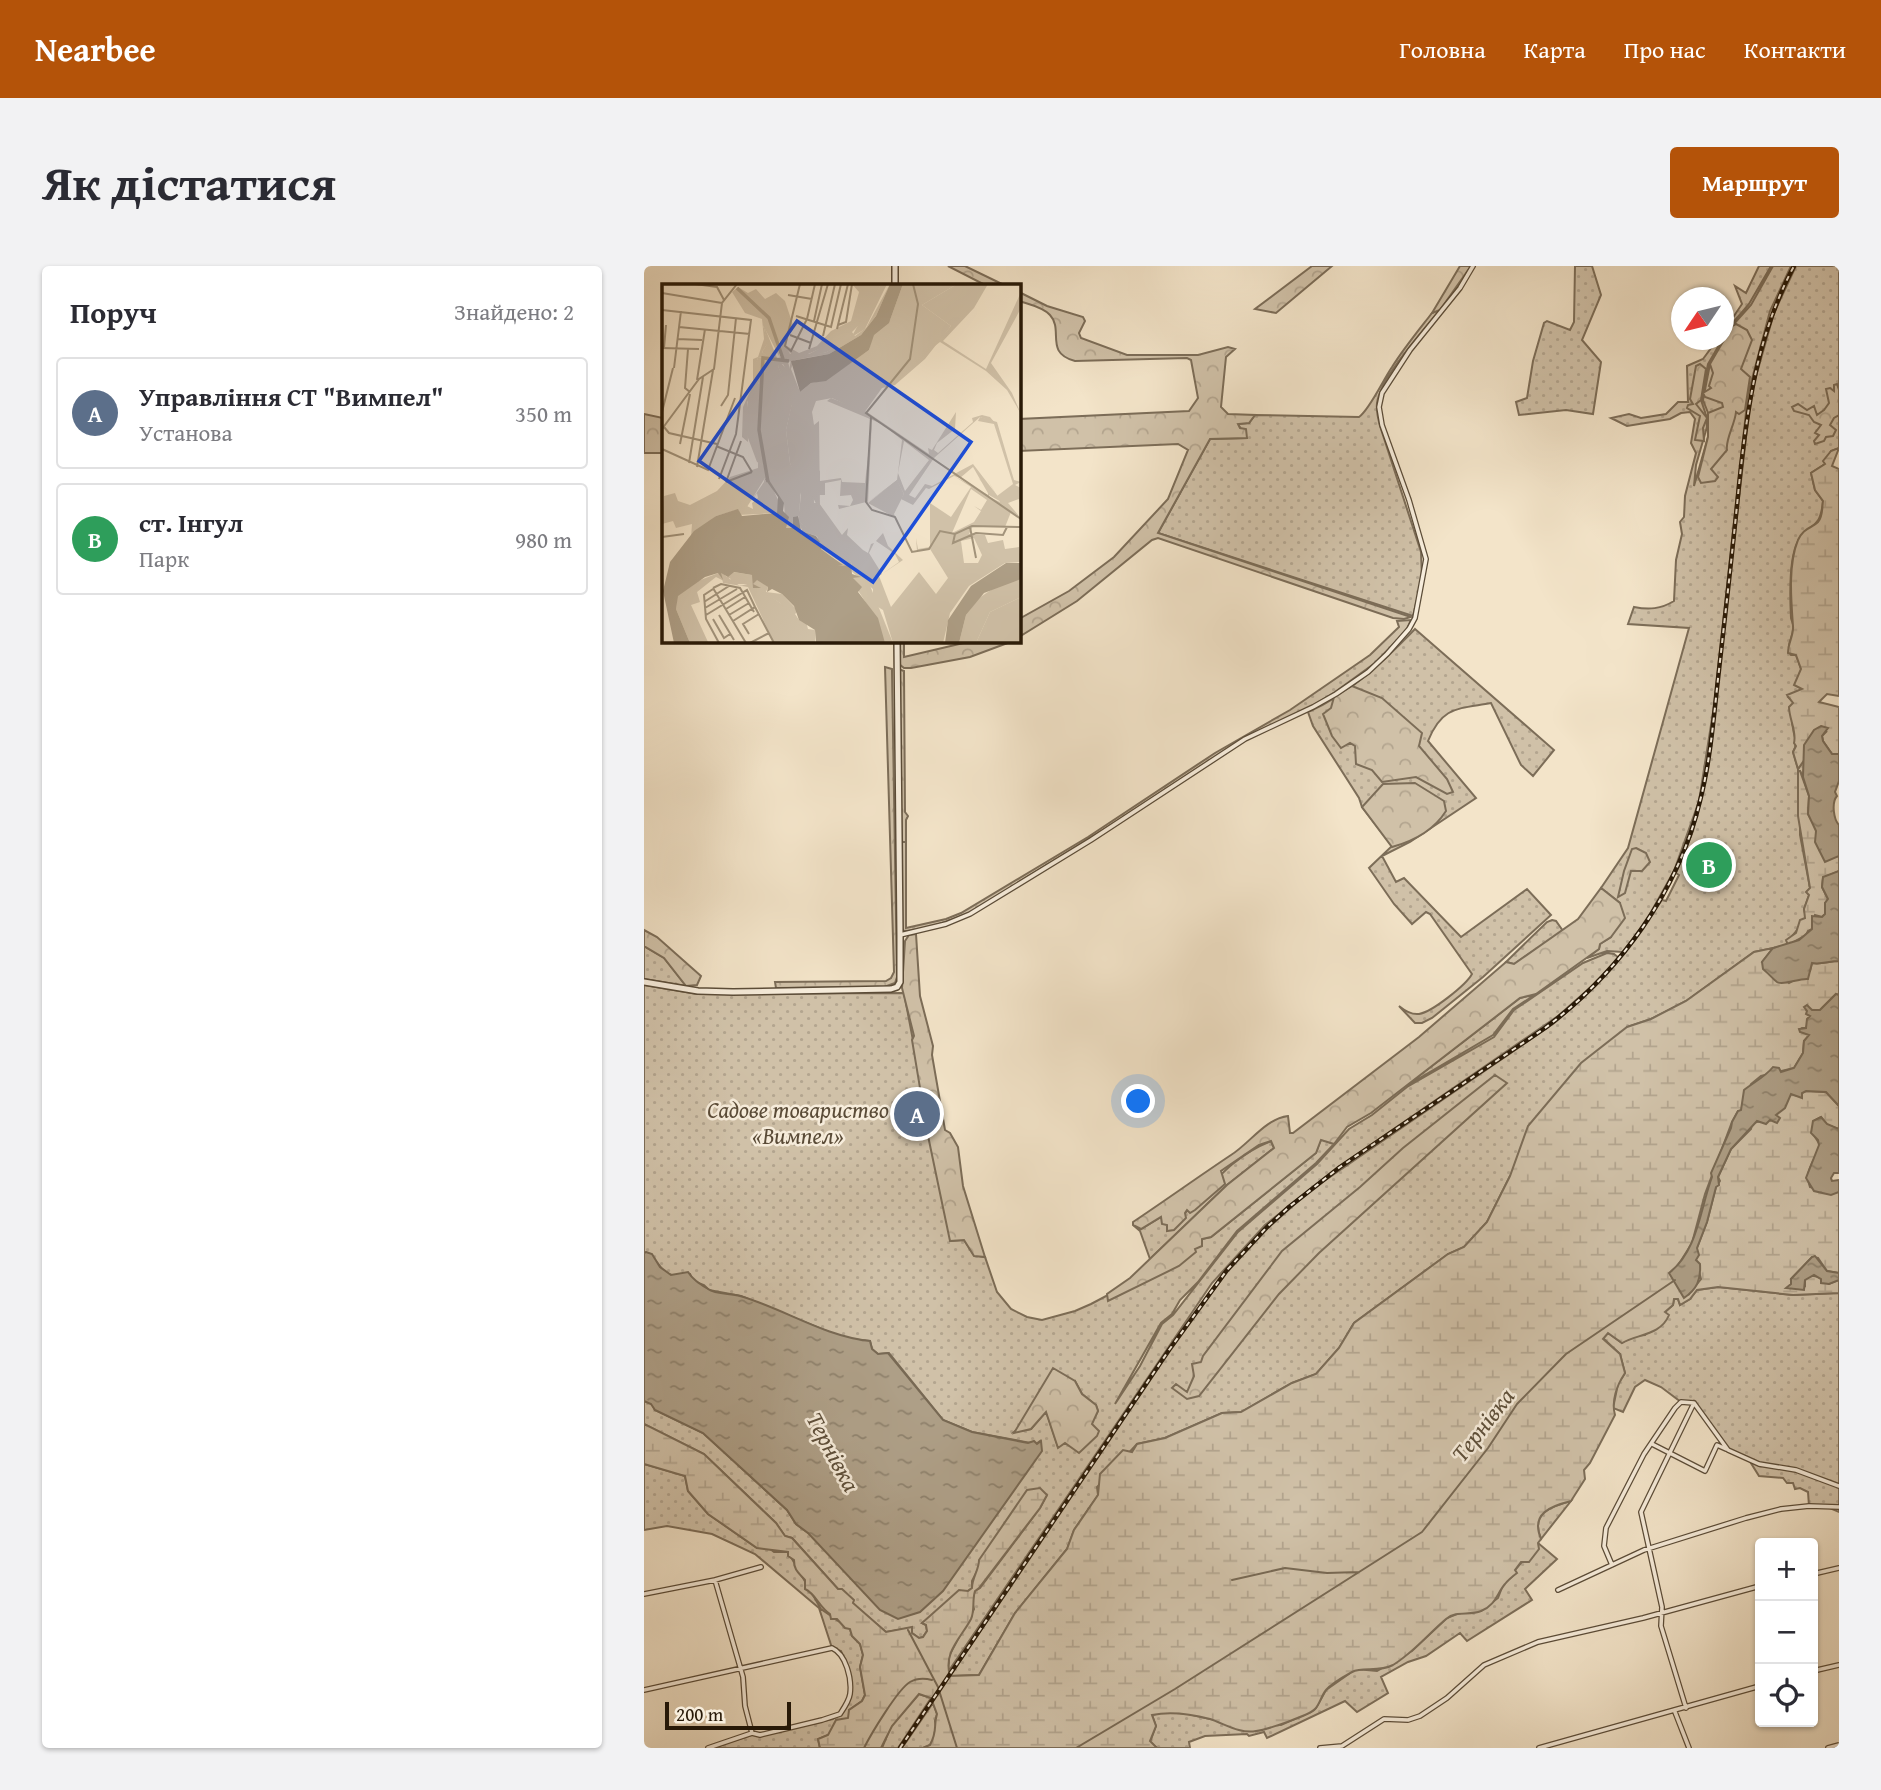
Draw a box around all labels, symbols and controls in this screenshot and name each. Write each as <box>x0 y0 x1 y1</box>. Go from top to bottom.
text: Nearbee <box>35 25 156 73</box>
text: Головна <box>1399 32 1486 67</box>
text: Карта <box>1524 32 1586 67</box>
text: Про нас <box>1624 32 1706 67</box>
text: Контакти <box>1744 32 1846 67</box>
text: Як дістатися <box>42 146 336 218</box>
button: Маршрут <box>1670 147 1839 218</box>
inset map <box>662 284 1020 642</box>
north arrow <box>1671 287 1734 350</box>
text: Поруч <box>70 290 157 334</box>
text: Знайдено: 2 <box>454 295 574 328</box>
text: Управління СТ "Вимпел" <box>139 377 443 416</box>
text: A <box>88 397 102 430</box>
text: 350 m <box>515 397 572 430</box>
text: Установа <box>139 416 233 449</box>
text: ст. Інгул <box>139 503 243 542</box>
text: B <box>88 523 102 556</box>
text: 980 m <box>515 523 572 556</box>
text: Парк <box>139 542 189 575</box>
pin: B <box>1686 839 1732 891</box>
your location <box>1121 1084 1155 1118</box>
pin: A <box>894 1088 940 1140</box>
park label: Садове товариство «Вимпел» <box>707 1093 889 1152</box>
water label: Тернівка <box>1442 1380 1523 1469</box>
water label: Тернівка <box>798 1406 869 1498</box>
map controls <box>1755 1538 1818 1727</box>
button: + <box>1755 1538 1818 1601</box>
button: − <box>1755 1601 1818 1664</box>
button: locate <box>1755 1664 1818 1727</box>
scale bar <box>665 1699 791 1731</box>
text: 200 m <box>676 1700 723 1728</box>

